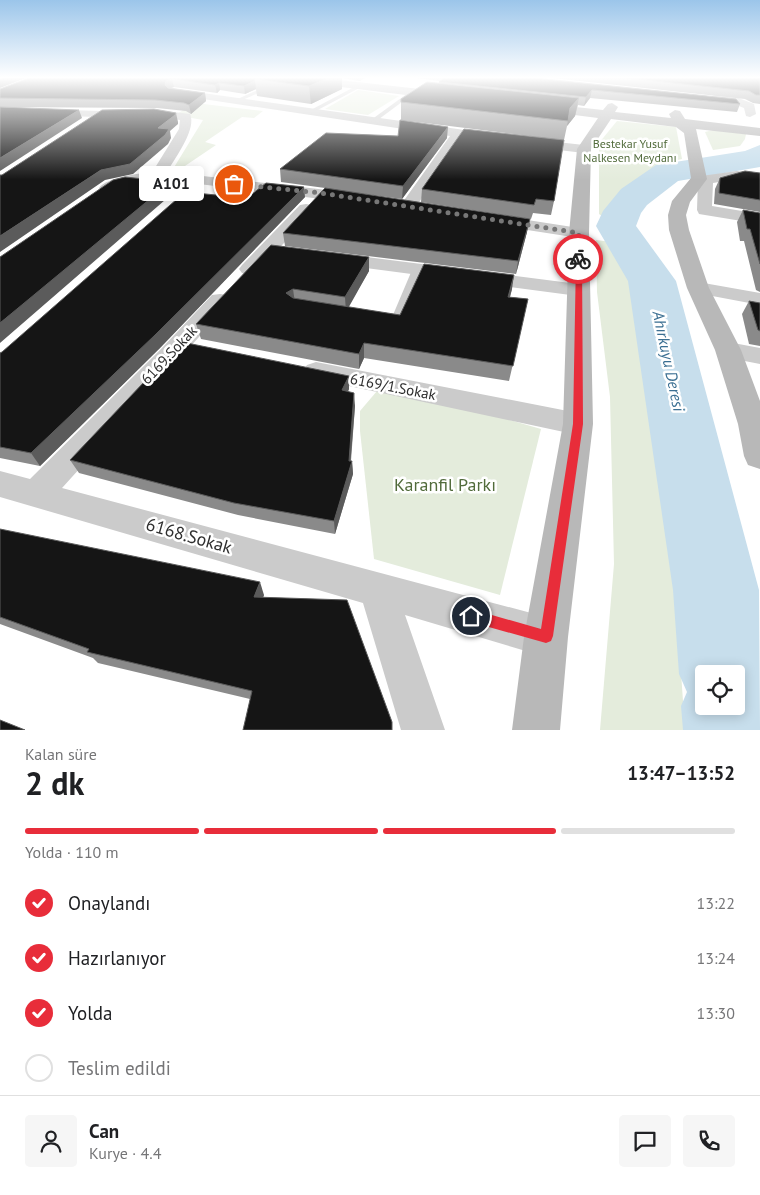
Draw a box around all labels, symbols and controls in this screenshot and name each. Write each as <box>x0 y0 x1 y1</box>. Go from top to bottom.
park label: Bestekar Yusuf Nalkesen Meydanı <box>583 136 677 165</box>
pin <box>213 163 255 205</box>
callout: A101 <box>139 166 204 202</box>
icon: bag <box>220 170 248 198</box>
text: A101 <box>153 173 190 193</box>
courier <box>553 234 603 284</box>
icon: bike <box>564 245 592 273</box>
water label: Ahırkuyu Deresi <box>648 308 690 414</box>
street label: 6169.Sokak <box>137 321 201 388</box>
street label: 6169/1.Sokak <box>348 369 439 404</box>
park label: Karanfil Parkı <box>394 473 496 496</box>
street label: 6168.Sokak <box>143 512 235 559</box>
pin <box>450 595 492 637</box>
icon: home <box>457 602 485 630</box>
map controls <box>695 665 745 715</box>
button: locate <box>695 665 745 715</box>
text: Kalan süre <box>25 744 97 764</box>
text: 13:47–13:52 <box>627 761 735 785</box>
text: 2 dk <box>25 762 84 804</box>
text: Yolda · 110 m <box>25 842 119 862</box>
icon: check <box>25 889 53 917</box>
text: Onaylandı <box>68 891 150 915</box>
text: 13:22 <box>697 893 735 913</box>
icon: check <box>25 944 53 972</box>
text: Hazırlanıyor <box>68 946 166 970</box>
text: 13:24 <box>697 948 735 968</box>
icon: check <box>25 999 53 1027</box>
text: Yolda <box>68 1001 112 1025</box>
text: 13:30 <box>697 1003 735 1023</box>
text: Teslim edildi <box>68 1056 171 1080</box>
button: person <box>25 1115 77 1167</box>
button: chat <box>619 1115 671 1167</box>
button: phone <box>683 1115 735 1167</box>
text: Can <box>89 1119 119 1143</box>
text: Kurye · 4.4 <box>89 1143 161 1163</box>

